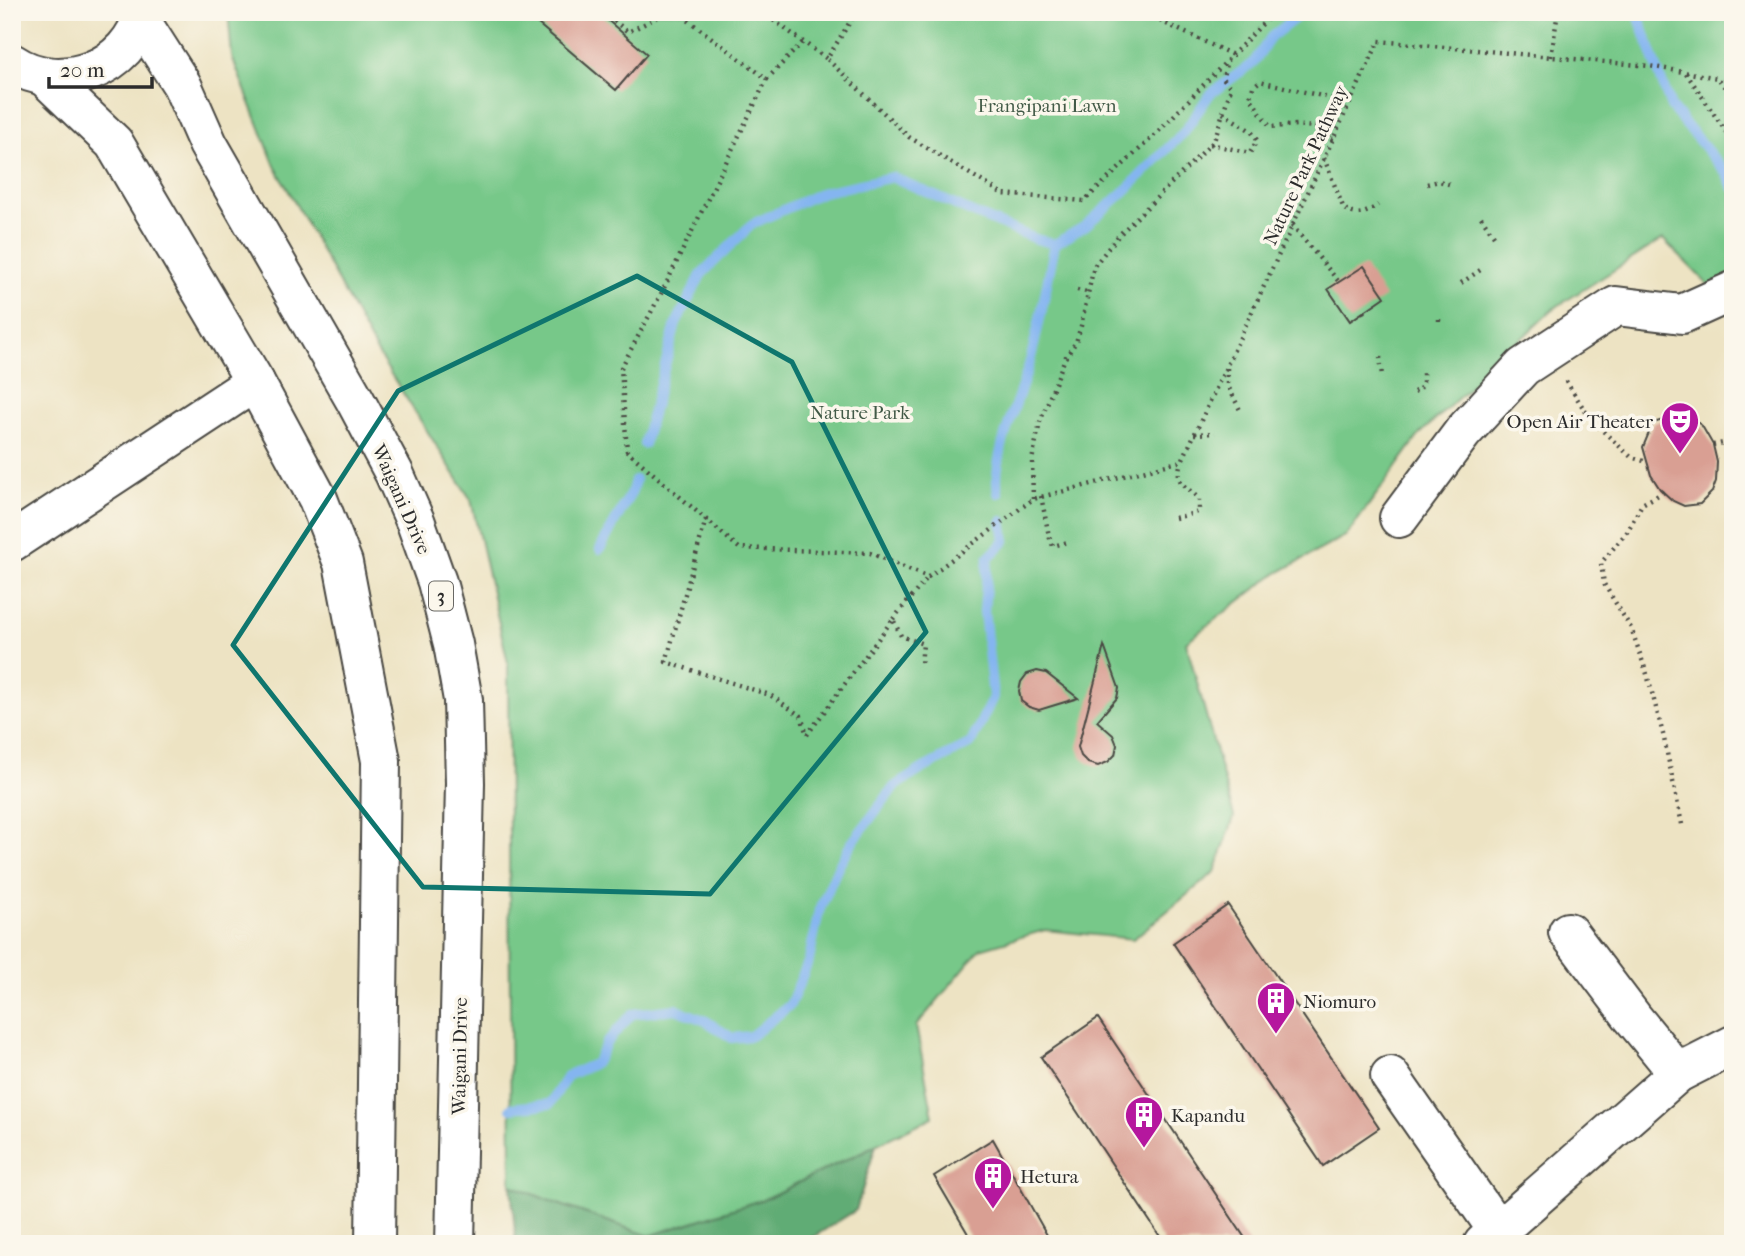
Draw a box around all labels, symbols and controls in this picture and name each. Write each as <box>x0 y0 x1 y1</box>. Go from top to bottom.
scale bar <box>49 46 152 90</box>
text: 20 m <box>60 58 105 82</box>
street label: Nature Park Pathway <box>1259 81 1353 249</box>
park label: Frangipani Lawn <box>978 95 1116 117</box>
theatre icon: Open Air Theater <box>1659 400 1701 455</box>
park label: Nature Park <box>810 402 910 424</box>
place label: Open Air Theater <box>1507 411 1654 433</box>
street label: Waigani Drive <box>367 440 435 558</box>
road number: 3 <box>429 582 453 610</box>
building icon: Niomuro <box>1255 980 1297 1035</box>
place label: Niomuro <box>1303 991 1377 1013</box>
street label: Waigani Drive <box>448 997 472 1116</box>
building icon: Kapandu <box>1123 1094 1165 1149</box>
place label: Kapandu <box>1171 1105 1245 1127</box>
building icon: Hetura <box>972 1155 1014 1210</box>
place label: Hetura <box>1020 1166 1079 1188</box>

